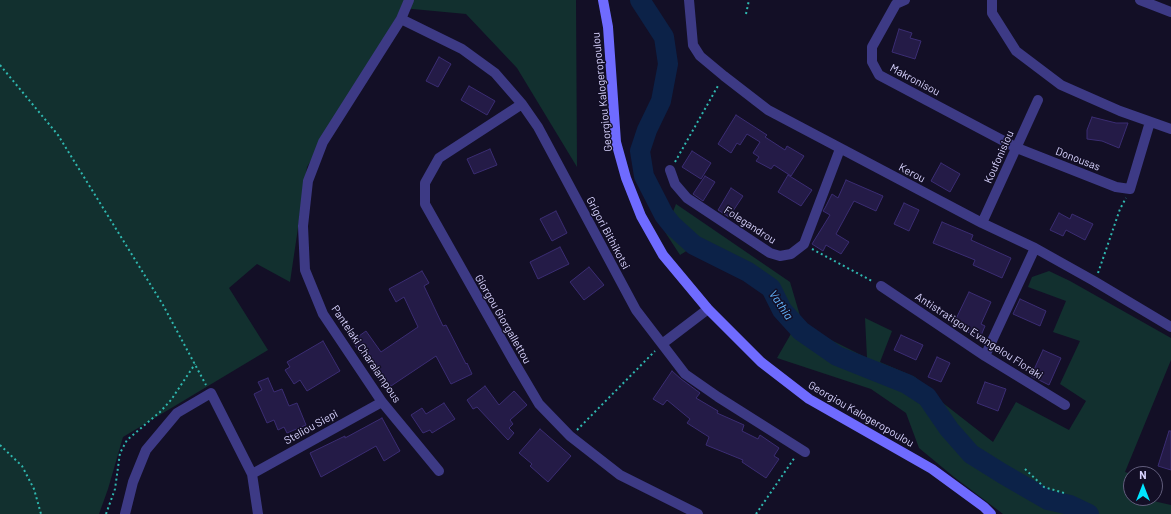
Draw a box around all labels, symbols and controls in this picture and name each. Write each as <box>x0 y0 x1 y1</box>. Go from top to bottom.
street label: Georgiou Kalogeropoulou <box>589 32 615 152</box>
street label: Makronisou <box>888 61 942 99</box>
street label: Koufonisiou <box>981 128 1017 186</box>
street label: Donousas <box>1054 144 1102 174</box>
street label: Kerou <box>896 161 928 185</box>
street label: Grigori Bithikotsi <box>583 194 633 272</box>
street label: Folegandrou <box>721 203 779 247</box>
street label: Giorgou Giorgallettou <box>472 272 534 366</box>
water label: Vathia <box>766 287 796 323</box>
street label: Antistratigou Evangelou Floraki <box>913 290 1045 382</box>
street label: Pantelaki Charalampous <box>328 303 404 405</box>
street label: Georgiou Kalogeropoulou <box>806 378 916 450</box>
street label: Steliou Siepi <box>282 407 340 447</box>
north arrow <box>1123 466 1163 506</box>
text: N <box>1139 468 1147 481</box>

